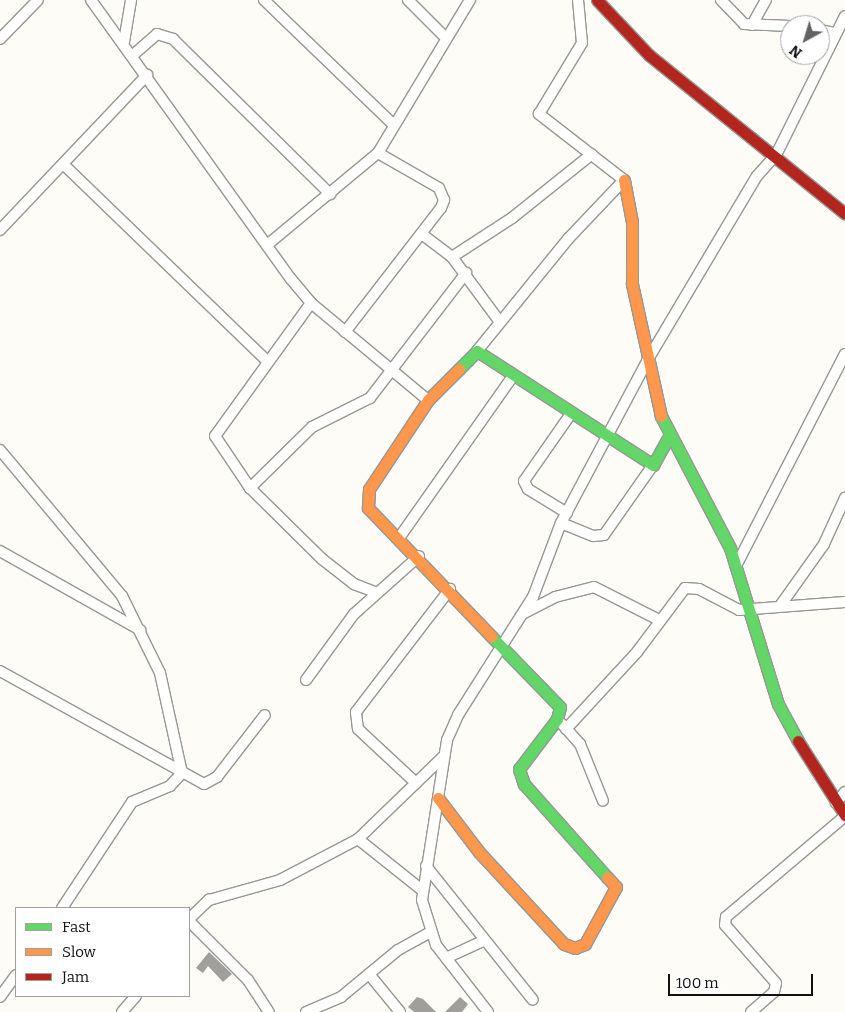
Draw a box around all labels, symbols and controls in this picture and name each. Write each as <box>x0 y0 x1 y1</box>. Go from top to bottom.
north arrow <box>780 15 830 65</box>
text: N <box>786 41 805 61</box>
legend <box>15 907 190 997</box>
text: Fast <box>62 918 91 936</box>
text: Slow <box>62 943 96 961</box>
scale bar <box>670 964 815 996</box>
text: Jam <box>62 968 89 986</box>
text: 100 m <box>676 974 719 992</box>

